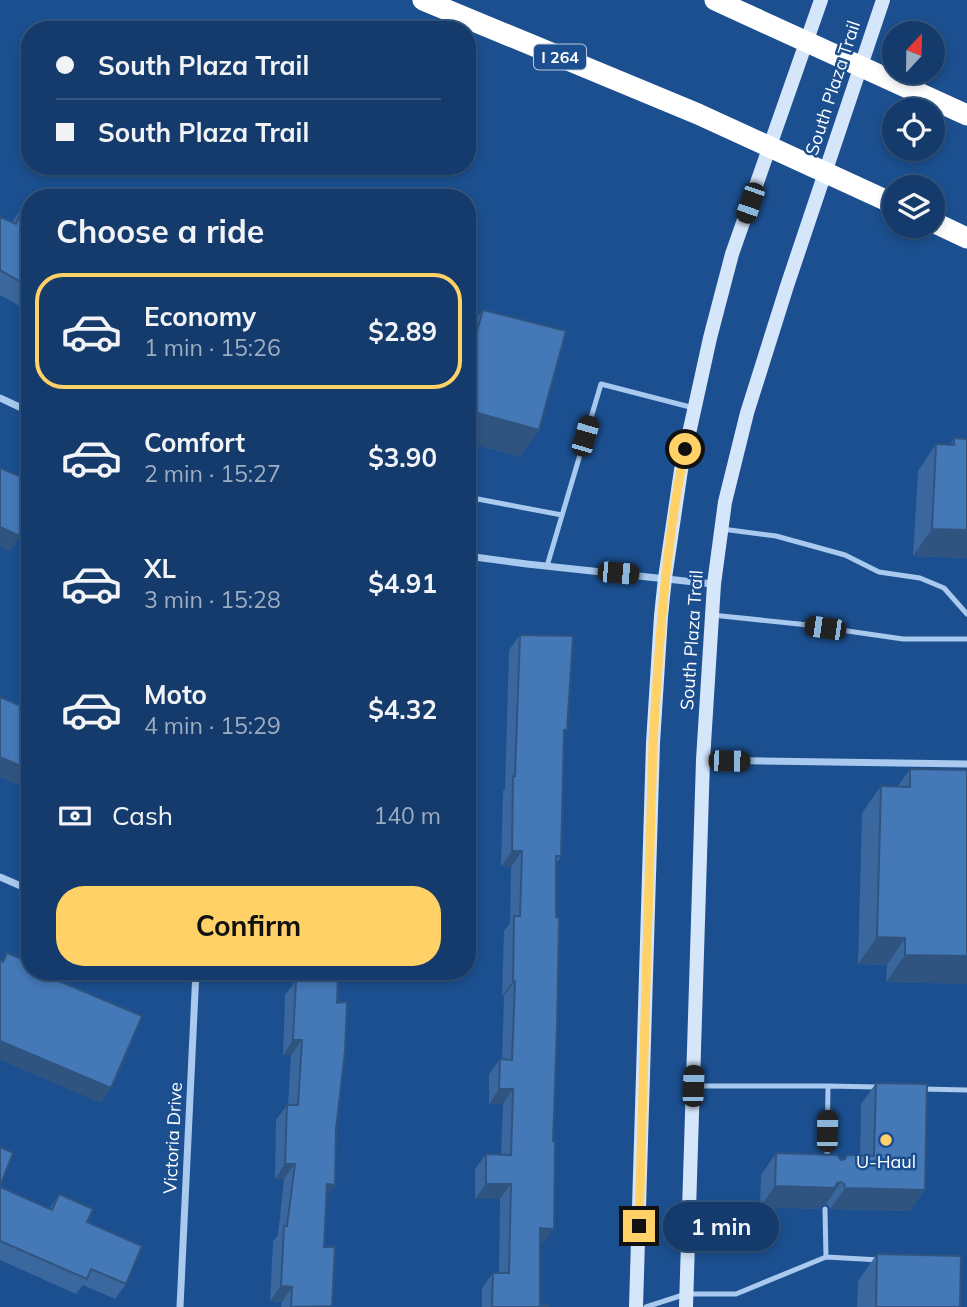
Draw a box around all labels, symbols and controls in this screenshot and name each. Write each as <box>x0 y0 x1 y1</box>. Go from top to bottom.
street label: South Plaza Trail <box>800 18 865 158</box>
north arrow <box>882 21 945 84</box>
map controls <box>882 21 945 238</box>
road number: I 264 <box>534 44 586 69</box>
text: South Plaza Trail <box>98 49 309 82</box>
button: locate <box>882 98 945 161</box>
text: South Plaza Trail <box>98 116 309 149</box>
button: layers <box>882 175 945 238</box>
car <box>734 180 767 226</box>
text: Choose a ride <box>56 211 264 251</box>
icon: car <box>60 300 123 363</box>
text: Economy <box>144 300 256 333</box>
text: $2.89 <box>368 315 437 348</box>
text: 1 min · 15:26 <box>144 333 281 362</box>
car <box>570 413 601 459</box>
icon: car <box>60 426 123 489</box>
text: Comfort <box>144 426 245 459</box>
route start <box>669 433 701 465</box>
text: $3.90 <box>368 441 437 474</box>
text: 2 min · 15:27 <box>144 459 281 488</box>
icon: car <box>60 552 123 615</box>
text: XL <box>144 552 176 585</box>
car <box>597 561 640 585</box>
text: $4.91 <box>368 567 437 600</box>
street label: South Plaza Trail <box>675 569 708 711</box>
text: 3 min · 15:28 <box>144 585 281 614</box>
car <box>803 615 848 641</box>
icon: car <box>60 678 123 741</box>
text: Moto <box>144 678 207 711</box>
text: $4.32 <box>368 693 437 726</box>
text: 4 min · 15:29 <box>144 711 281 740</box>
car <box>708 750 751 772</box>
icon: cash <box>56 797 94 835</box>
text: Cash <box>112 799 173 832</box>
text: 140 m <box>373 801 441 830</box>
button: Confirm <box>56 886 441 966</box>
car <box>682 1065 705 1107</box>
street label: Victoria Drive <box>158 1081 187 1195</box>
car <box>817 1110 838 1152</box>
marker: U-Haul <box>878 1132 894 1148</box>
place label: U-Haul <box>856 1150 916 1173</box>
callout: 1 min <box>664 1202 779 1250</box>
route end <box>623 1210 655 1242</box>
text: 1 min <box>691 1212 751 1241</box>

